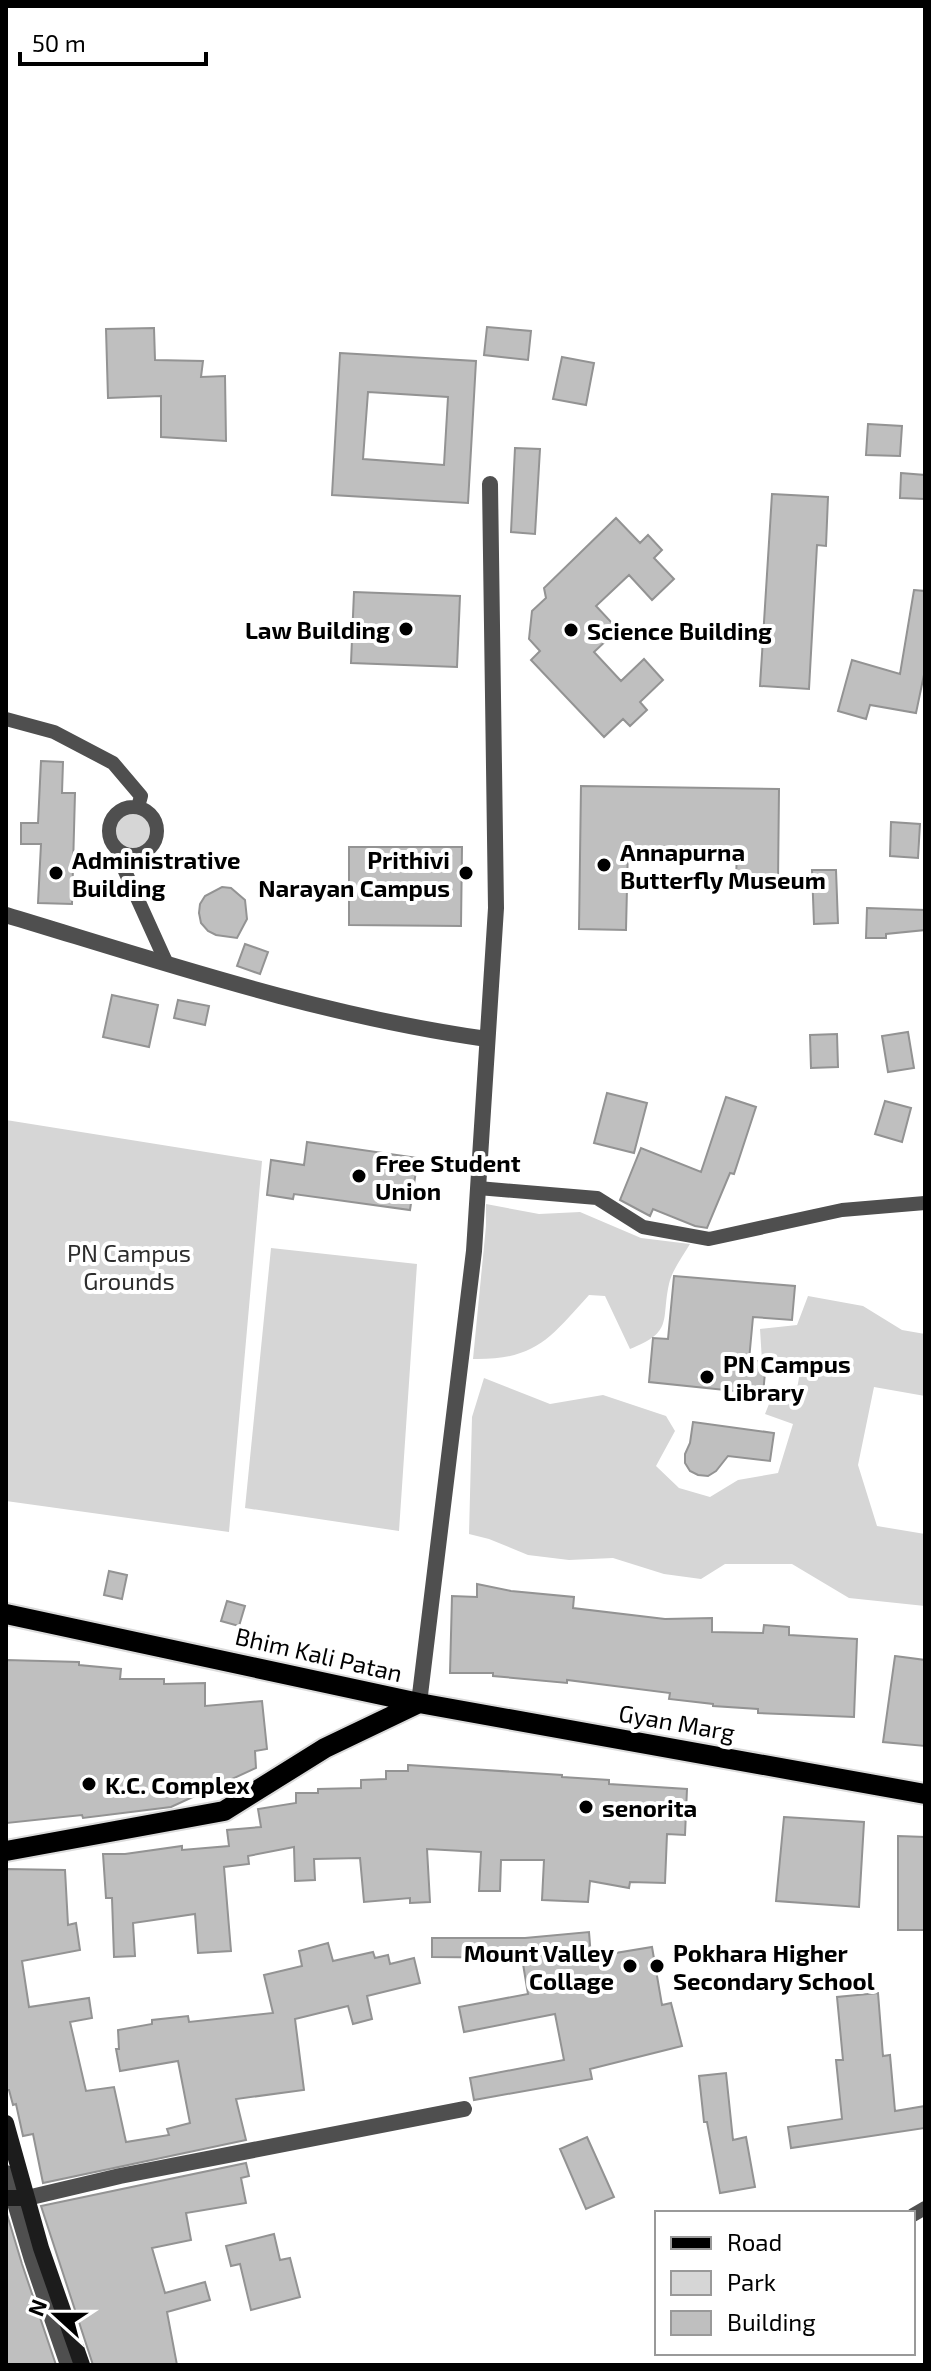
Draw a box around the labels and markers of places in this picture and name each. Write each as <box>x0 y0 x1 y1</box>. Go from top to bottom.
place label: Law Building <box>245 615 390 644</box>
place label: Science Building <box>587 616 772 645</box>
marker: Law Building <box>397 620 415 638</box>
marker: Science Building <box>562 621 580 639</box>
place label: Annapurna Butterfly Museum <box>620 837 826 894</box>
place label: Administrative Building <box>72 845 241 902</box>
place label: Prithivi Narayan Campus <box>258 845 450 902</box>
marker: Annapurna Butterfly Museum <box>595 856 613 874</box>
marker: Administrative Building <box>47 864 65 882</box>
marker: Prithivi Narayan Campus <box>457 864 475 882</box>
place label: Free Student Union <box>375 1148 521 1205</box>
marker: Free Student Union <box>350 1167 368 1185</box>
place label: PN Campus Library <box>723 1349 851 1406</box>
marker: PN Campus Library <box>698 1368 716 1386</box>
place label: K.C. Complex <box>105 1770 250 1799</box>
marker: K.C. Complex <box>80 1775 98 1793</box>
place label: senorita <box>602 1793 697 1822</box>
marker: senorita <box>577 1798 595 1816</box>
place label: Mount Valley Collage <box>464 1938 614 1995</box>
place label: Pokhara Higher Secondary School <box>673 1938 875 1995</box>
marker: Mount Valley Collage <box>621 1957 639 1975</box>
marker: Pokhara Higher Secondary School <box>648 1957 666 1975</box>

